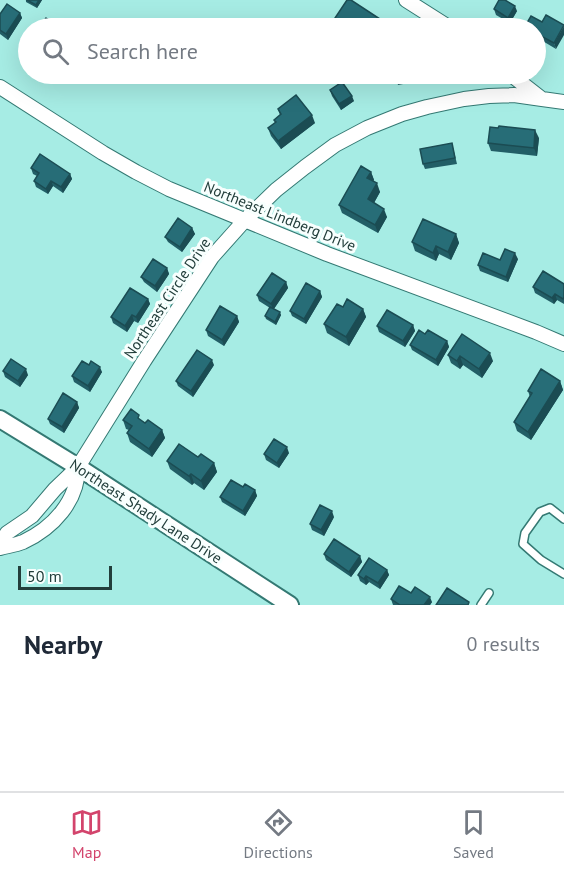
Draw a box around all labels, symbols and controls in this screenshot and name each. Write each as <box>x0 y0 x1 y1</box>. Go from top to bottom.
search box <box>18 18 546 84</box>
icon: search <box>39 35 72 68</box>
text: Search here <box>87 37 198 65</box>
street label: Northeast Lindberg Drive <box>201 177 359 255</box>
street label: Northeast Circle Drive <box>120 234 214 362</box>
street label: Northeast Shady Lane Drive <box>66 455 226 567</box>
scale bar <box>18 563 112 590</box>
text: 50 m <box>27 566 62 586</box>
text: Nearby <box>24 628 102 661</box>
text: 0 results <box>467 631 540 657</box>
tab: Map <box>70 806 103 862</box>
tab: Directions <box>244 806 313 862</box>
tab: Saved <box>453 806 494 862</box>

